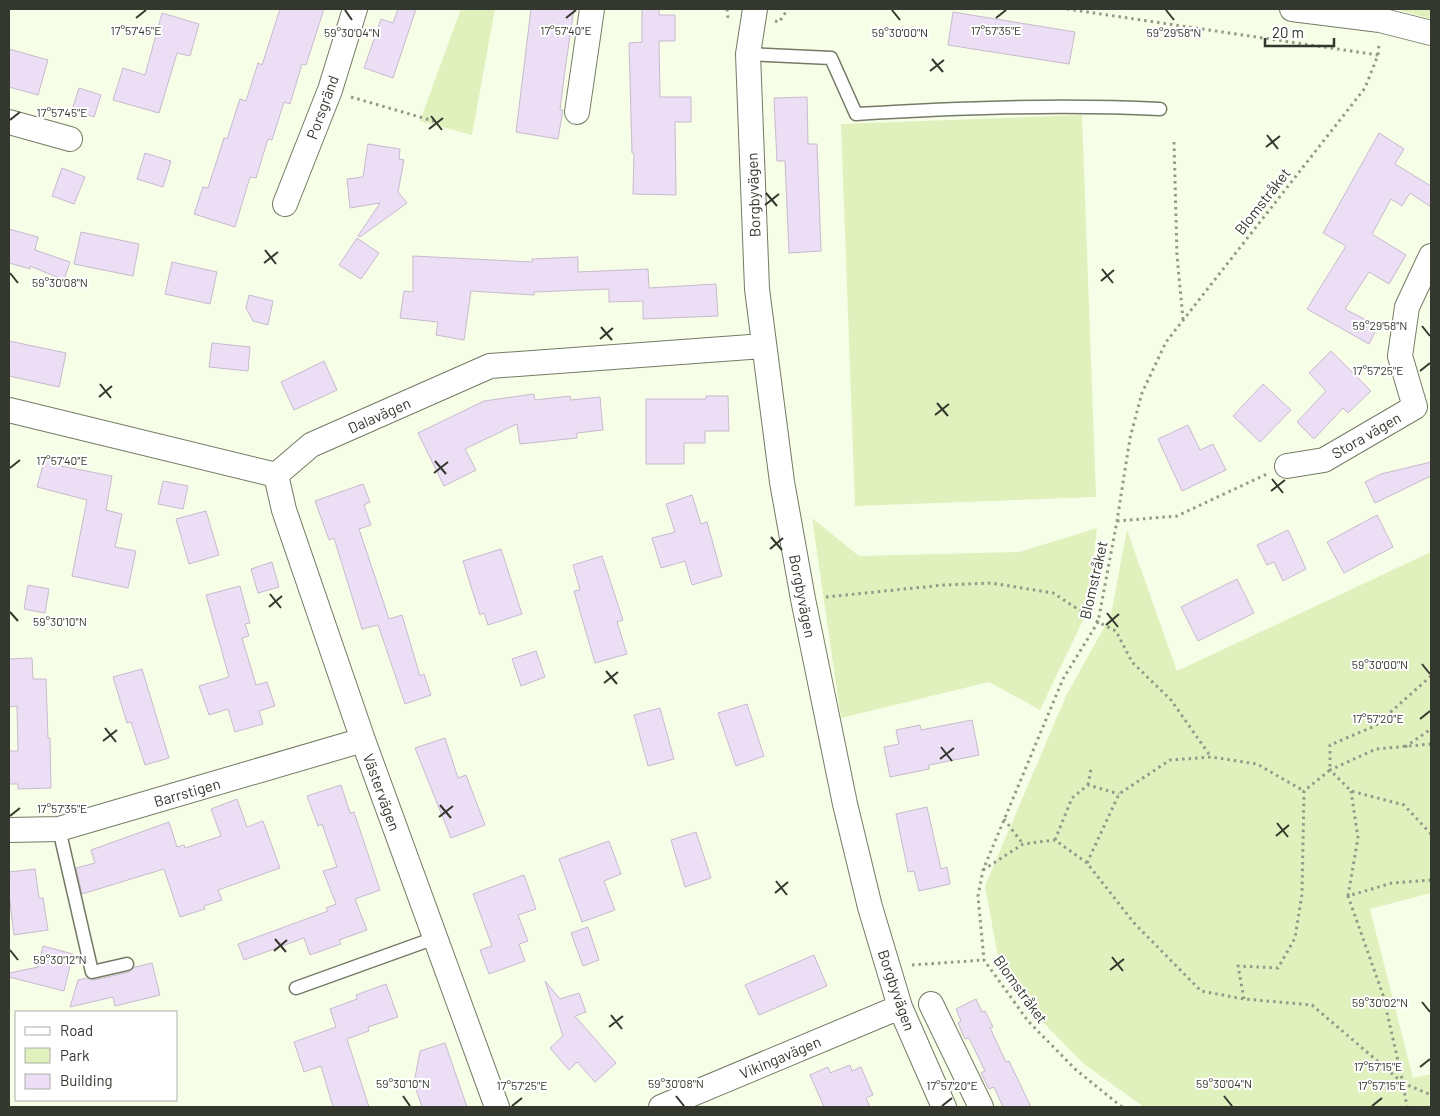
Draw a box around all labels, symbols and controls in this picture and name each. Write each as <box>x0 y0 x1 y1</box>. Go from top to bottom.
scale bar <box>1265 15 1334 47</box>
text: 17°57'45"E <box>111 23 161 37</box>
text: 17°57'40"E <box>540 23 592 37</box>
text: 17°57'35"E <box>971 23 1021 37</box>
text: 20 m <box>1272 23 1304 41</box>
text: 59°30'04"N <box>324 25 380 39</box>
text: 59°30'00"N <box>872 25 928 39</box>
text: 59°29'58"N <box>1147 25 1201 39</box>
street label: Porsgränd <box>302 73 342 141</box>
text: 17°57'45"E <box>37 105 87 119</box>
street label: Borgbyvägen <box>743 152 763 238</box>
street label: Blomstråket <box>1230 164 1294 238</box>
text: 59°30'08"N <box>32 275 88 289</box>
text: 59°29'58"N <box>1353 318 1407 332</box>
text: 17°57'25"E <box>1353 363 1403 377</box>
street label: Dalavägen <box>345 393 413 437</box>
street label: Stora vägen <box>1328 408 1404 462</box>
text: 17°57'40"E <box>36 453 88 467</box>
street label: Blomstråket <box>1075 539 1111 621</box>
street label: Borgbyvägen <box>786 553 820 639</box>
text: 59°30'10"N <box>33 614 87 628</box>
text: 59°30'00"N <box>1352 657 1408 671</box>
text: 17°57'20"E <box>1352 711 1404 725</box>
street label: Västervägen <box>360 751 404 833</box>
street label: Barrstigen <box>152 774 222 810</box>
text: 17°57'35"E <box>37 801 87 815</box>
street label: Borgbyvägen <box>875 947 919 1033</box>
street label: Blomstråket <box>990 951 1052 1027</box>
text: 59°30'12"N <box>33 952 87 966</box>
text: 59°30'02"N <box>1352 995 1408 1009</box>
legend <box>15 1011 178 1101</box>
text: Road <box>60 1021 93 1039</box>
street label: Vikingavägen <box>737 1032 823 1082</box>
text: Park <box>60 1046 90 1064</box>
text: 17°57'15"E <box>1354 1059 1402 1073</box>
text: Building <box>60 1071 113 1089</box>
text: 59°30'10"N <box>376 1076 430 1090</box>
text: 59°30'08"N <box>648 1076 704 1090</box>
text: 59°30'04"N <box>1196 1076 1252 1090</box>
text: 17°57'25"E <box>497 1078 547 1092</box>
text: 17°57'20"E <box>926 1078 978 1092</box>
text: 17°57'15"E <box>1358 1078 1406 1092</box>

